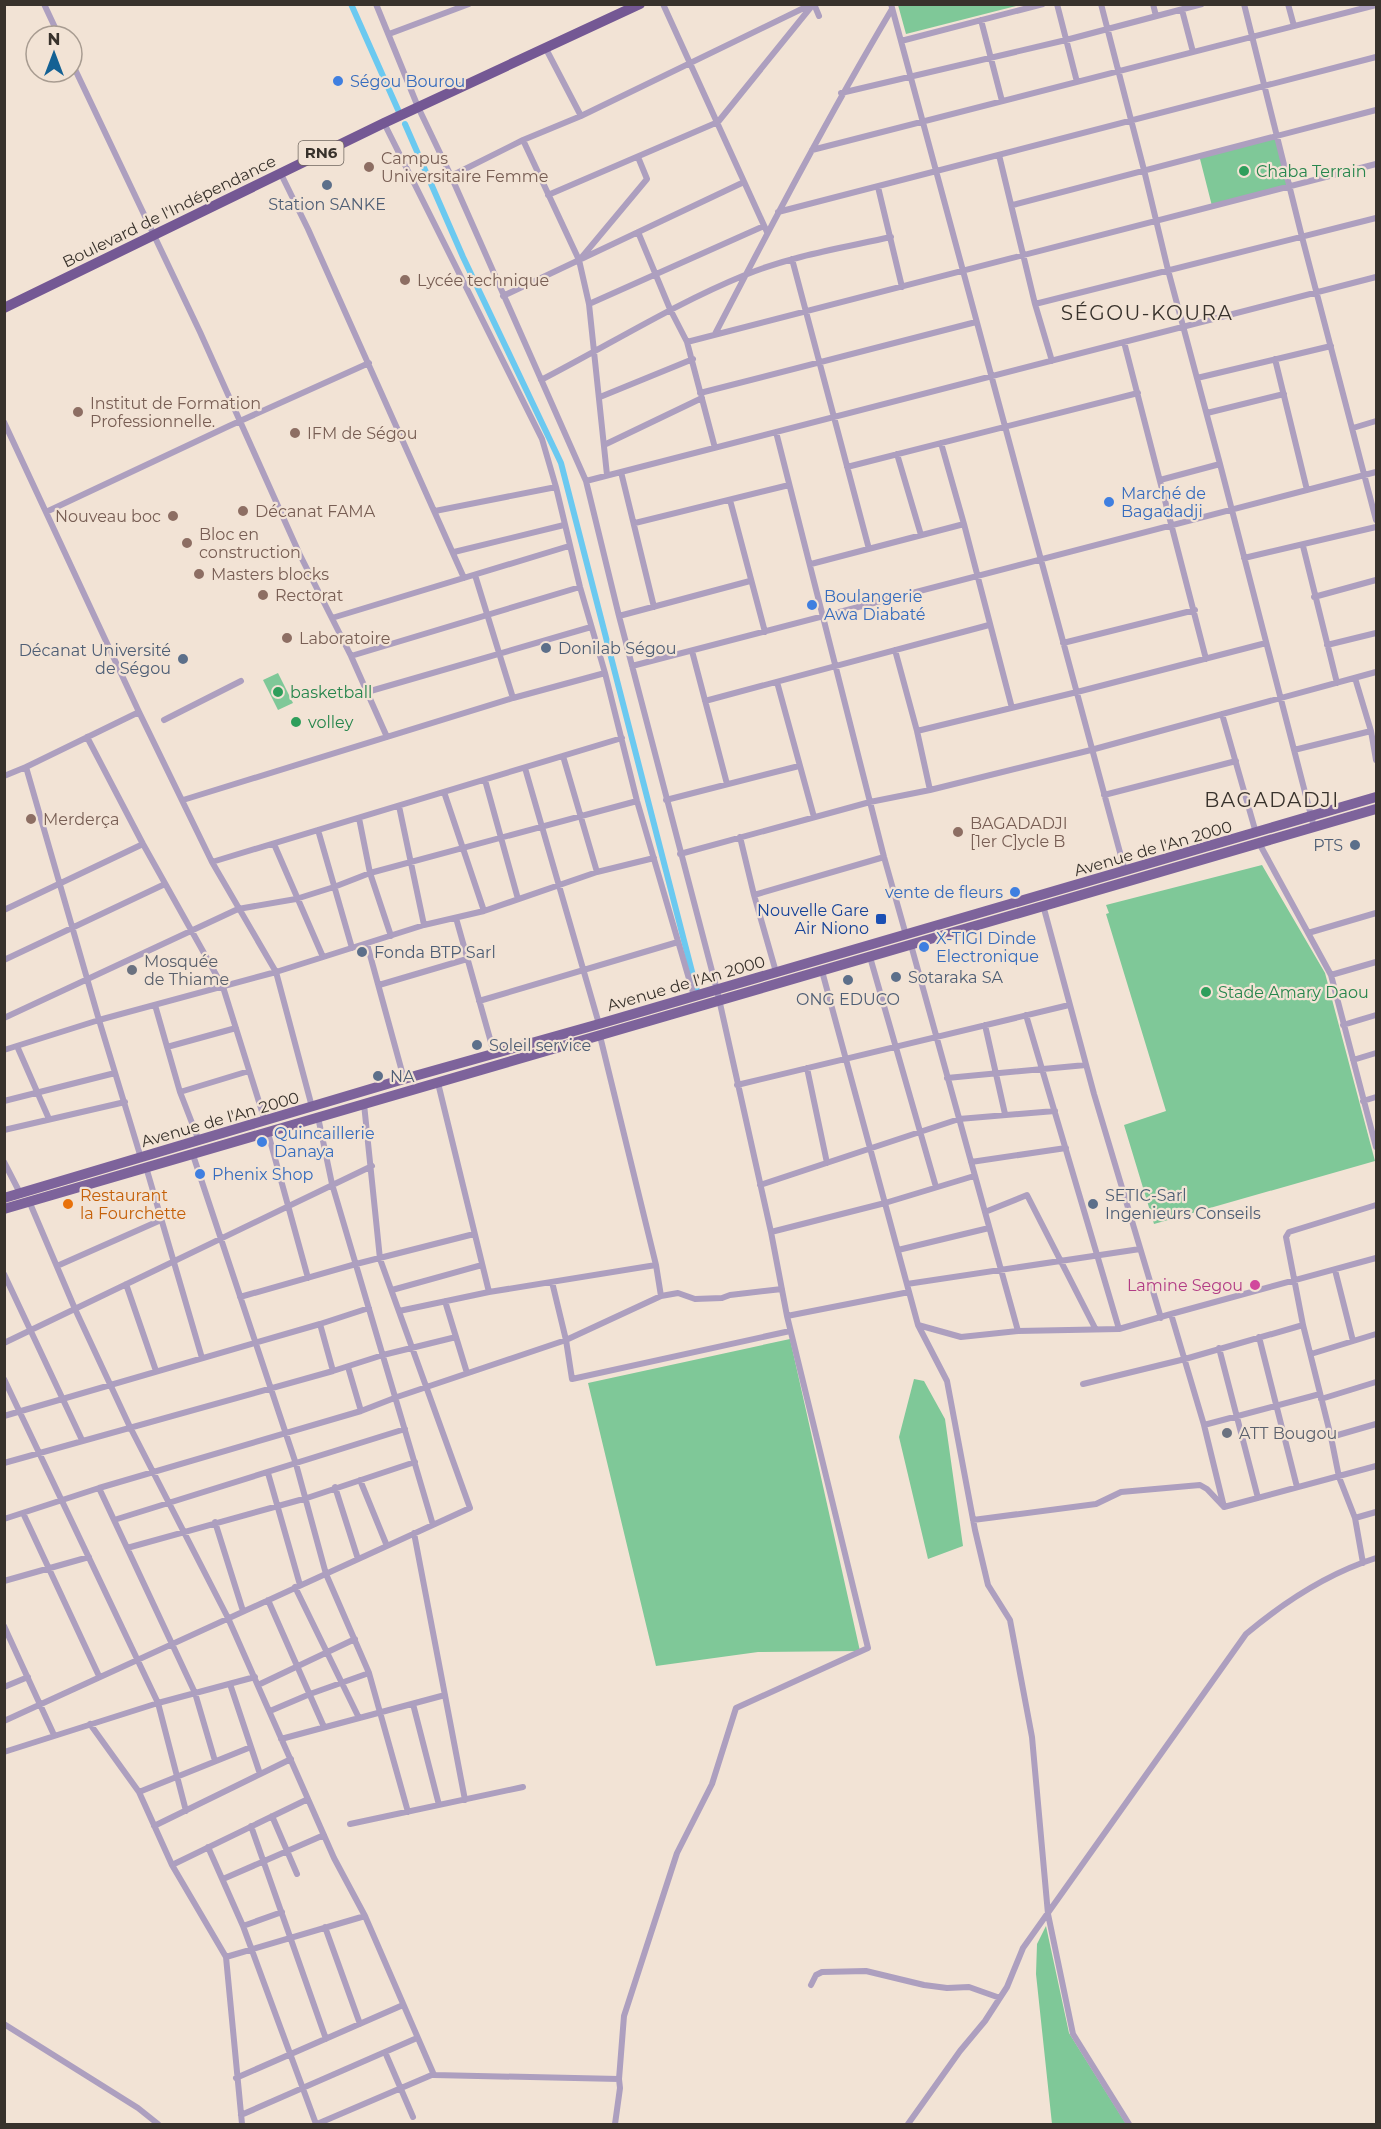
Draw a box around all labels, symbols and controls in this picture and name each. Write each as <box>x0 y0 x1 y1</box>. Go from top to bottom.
north arrow <box>24 24 84 84</box>
text: N <box>48 30 60 49</box>
place label: Ségou Bourou <box>350 72 465 91</box>
marker: Ségou Bourou <box>331 74 345 88</box>
road number: RN6 <box>298 141 344 165</box>
place label: Campus Universitaire Femme <box>381 149 548 186</box>
street label: Boulevard de l'Indépendance <box>59 151 279 272</box>
marker: Campus Universitaire Femme <box>362 160 376 174</box>
place label: Chaba Terrain <box>1256 162 1367 181</box>
marker: Chaba Terrain <box>1237 164 1251 178</box>
marker: Station SANKE <box>320 178 334 192</box>
place label: Station SANKE <box>268 195 386 214</box>
place label: Lycée technique <box>417 271 549 290</box>
marker: Lycée technique <box>398 273 412 287</box>
district label: SÉGOU-KOURA <box>1061 301 1233 325</box>
place label: Institut de Formation Professionnelle. <box>90 394 261 431</box>
marker: Institut de Formation Professionnelle. <box>71 405 85 419</box>
place label: IFM de Ségou <box>307 424 417 443</box>
marker: IFM de Ségou <box>288 426 302 440</box>
place label: Marché de Bagadadji <box>1121 484 1206 521</box>
marker: Marché de Bagadadji <box>1102 495 1116 509</box>
place label: Décanat FAMA <box>255 502 376 521</box>
marker: Décanat FAMA <box>236 504 250 518</box>
place label: Nouveau boc <box>55 507 161 526</box>
marker: Nouveau boc <box>166 509 180 523</box>
place label: Bloc en construction <box>199 525 301 562</box>
marker: Bloc en construction <box>180 536 194 550</box>
place label: Masters blocks <box>211 565 329 584</box>
marker: Masters blocks <box>192 567 206 581</box>
place label: Rectorat <box>275 586 344 605</box>
place label: Boulangerie Awa Diabaté <box>824 587 926 624</box>
marker: Rectorat <box>256 588 270 602</box>
marker: Boulangerie Awa Diabaté <box>805 598 819 612</box>
place label: Laboratoire <box>299 629 390 648</box>
marker: Laboratoire <box>280 631 294 645</box>
place label: Donilab Ségou <box>558 639 676 658</box>
place label: Décanat Université de Ségou <box>19 641 171 678</box>
marker: Donilab Ségou <box>539 641 553 655</box>
marker: Décanat Université de Ségou <box>176 652 190 666</box>
place label: basketball <box>290 683 372 702</box>
marker: basketball <box>271 685 285 699</box>
place label: volley <box>308 713 354 732</box>
marker: volley <box>289 715 303 729</box>
district label: BAGADADJI <box>1204 788 1340 812</box>
place label: Merderça <box>43 810 119 829</box>
marker: Merderça <box>24 812 38 826</box>
place label: BAGADADJI [1er C]ycle B <box>970 814 1068 851</box>
street label: Avenue de l'An 2000 <box>1072 817 1234 880</box>
marker: BAGADADJI [1er C]ycle B <box>951 825 965 839</box>
place label: PTS <box>1313 836 1343 855</box>
marker: PTS <box>1348 838 1362 852</box>
place label: vente de fleurs <box>885 883 1003 902</box>
marker: vente de fleurs <box>1008 885 1022 899</box>
place label: Nouvelle Gare Air Niono <box>757 901 869 938</box>
marker: Nouvelle Gare Air Niono <box>874 912 888 926</box>
place label: X-TIGI Dinde Electronique <box>936 929 1039 966</box>
marker: X-TIGI Dinde Electronique <box>917 940 931 954</box>
place label: Fonda BTP Sarl <box>374 943 496 962</box>
marker: Fonda BTP Sarl <box>355 945 369 959</box>
place label: Mosquée de Thiame <box>144 952 229 989</box>
street label: Avenue de l'An 2000 <box>605 952 767 1015</box>
marker: Mosquée de Thiame <box>125 963 139 977</box>
place label: Sotaraka SA <box>908 968 1004 987</box>
marker: Sotaraka SA <box>889 970 903 984</box>
marker: ONG EDUCO <box>841 973 855 987</box>
place label: Stade Amary Daou <box>1218 983 1369 1002</box>
marker: Stade Amary Daou <box>1199 985 1213 999</box>
place label: ONG EDUCO <box>796 990 900 1009</box>
place label: Soleil service <box>489 1036 591 1055</box>
marker: Soleil service <box>470 1038 484 1052</box>
place label: NA <box>390 1067 415 1086</box>
marker: NA <box>371 1069 385 1083</box>
street label: Avenue de l'An 2000 <box>139 1088 301 1151</box>
place label: Quincaillerie Danaya <box>274 1124 375 1161</box>
marker: Quincaillerie Danaya <box>255 1135 269 1149</box>
place label: Phenix Shop <box>212 1165 314 1184</box>
marker: Phenix Shop <box>193 1167 207 1181</box>
place label: Restaurant la Fourchette <box>80 1186 186 1223</box>
place label: SETIC-Sarl Ingenieurs Conseils <box>1105 1186 1261 1223</box>
marker: Restaurant la Fourchette <box>61 1197 75 1211</box>
marker: SETIC-Sarl Ingenieurs Conseils <box>1086 1197 1100 1211</box>
place label: Lamine Segou <box>1127 1276 1243 1295</box>
marker: Lamine Segou <box>1248 1278 1262 1292</box>
place label: ATT Bougou <box>1239 1424 1337 1443</box>
marker: ATT Bougou <box>1220 1426 1234 1440</box>

